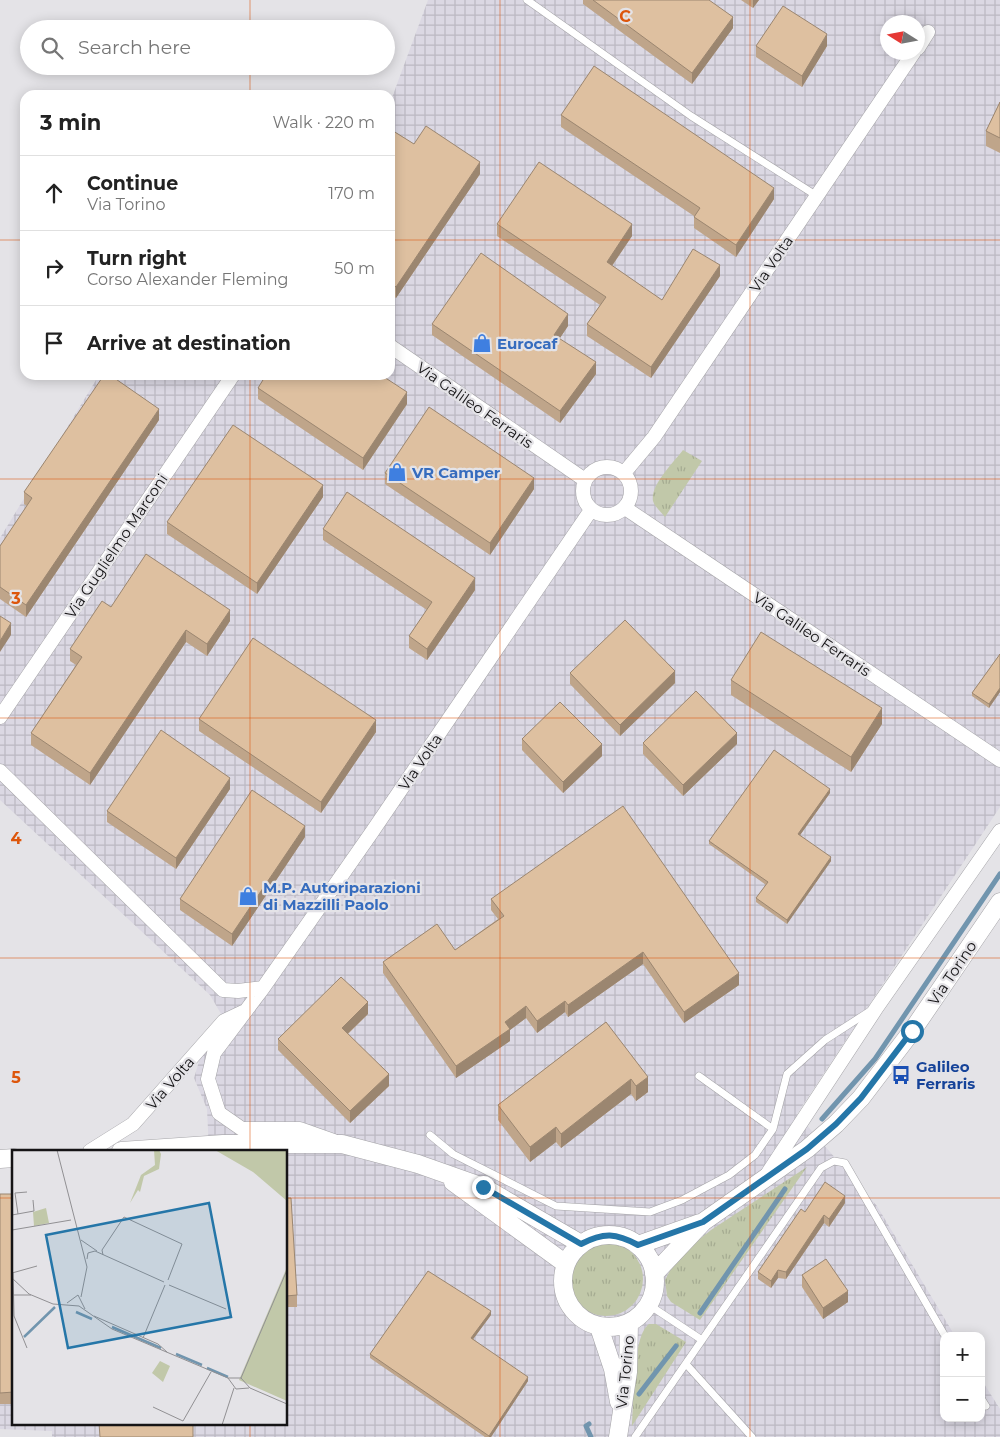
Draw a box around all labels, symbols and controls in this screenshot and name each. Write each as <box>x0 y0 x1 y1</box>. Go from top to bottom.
text: C <box>619 7 631 26</box>
north arrow <box>880 15 925 60</box>
search box <box>20 20 395 75</box>
icon: search <box>38 34 66 62</box>
text: Search here <box>78 36 191 59</box>
text: 3 min <box>40 110 101 135</box>
text: Walk · 220 m <box>272 113 375 132</box>
text: Continue <box>87 172 178 195</box>
icon: ahead <box>40 179 68 207</box>
text: 170 m <box>328 184 375 203</box>
text: Via Torino <box>87 195 166 214</box>
street label: Via Volta <box>745 232 797 296</box>
text: Turn right <box>87 247 187 270</box>
icon: right <box>40 254 68 282</box>
text: 50 m <box>334 259 375 278</box>
text: Corso Alexander Fleming <box>87 270 289 289</box>
icon: arrive <box>40 329 68 357</box>
text: Arrive at destination <box>87 332 291 355</box>
shop icon: Eurocaf <box>471 332 493 354</box>
place label: Eurocaf <box>497 334 559 353</box>
street label: Via Galileo Ferraris <box>413 358 537 452</box>
shop icon: VR Camper <box>386 461 408 483</box>
place label: VR Camper <box>411 463 501 482</box>
street label: Via Guglielmo Marconi <box>61 470 171 622</box>
street label: Via Galileo Ferraris <box>750 588 874 680</box>
text: 3 <box>10 589 21 608</box>
street label: Via Volta <box>394 730 446 794</box>
text: 4 <box>10 829 22 848</box>
place label: M.P. Autoriparazioni di Mazzilli Paolo <box>263 878 421 914</box>
shop icon: M.P. Autoriparazioni di Mazzilli Paolo <box>237 885 259 907</box>
street label: Via Torino <box>924 937 980 1009</box>
route start <box>901 1020 924 1043</box>
street label: Via Volta <box>142 1052 198 1114</box>
place label: Galileo Ferraris <box>916 1057 975 1093</box>
bus stop icon: Galileo Ferraris <box>890 1064 912 1086</box>
text: 5 <box>11 1068 21 1087</box>
inset map <box>12 1150 288 1424</box>
route end <box>472 1176 495 1199</box>
map controls <box>940 1332 985 1422</box>
button: + <box>940 1332 985 1377</box>
street label: Via Torino <box>612 1334 638 1410</box>
button: − <box>940 1377 985 1422</box>

